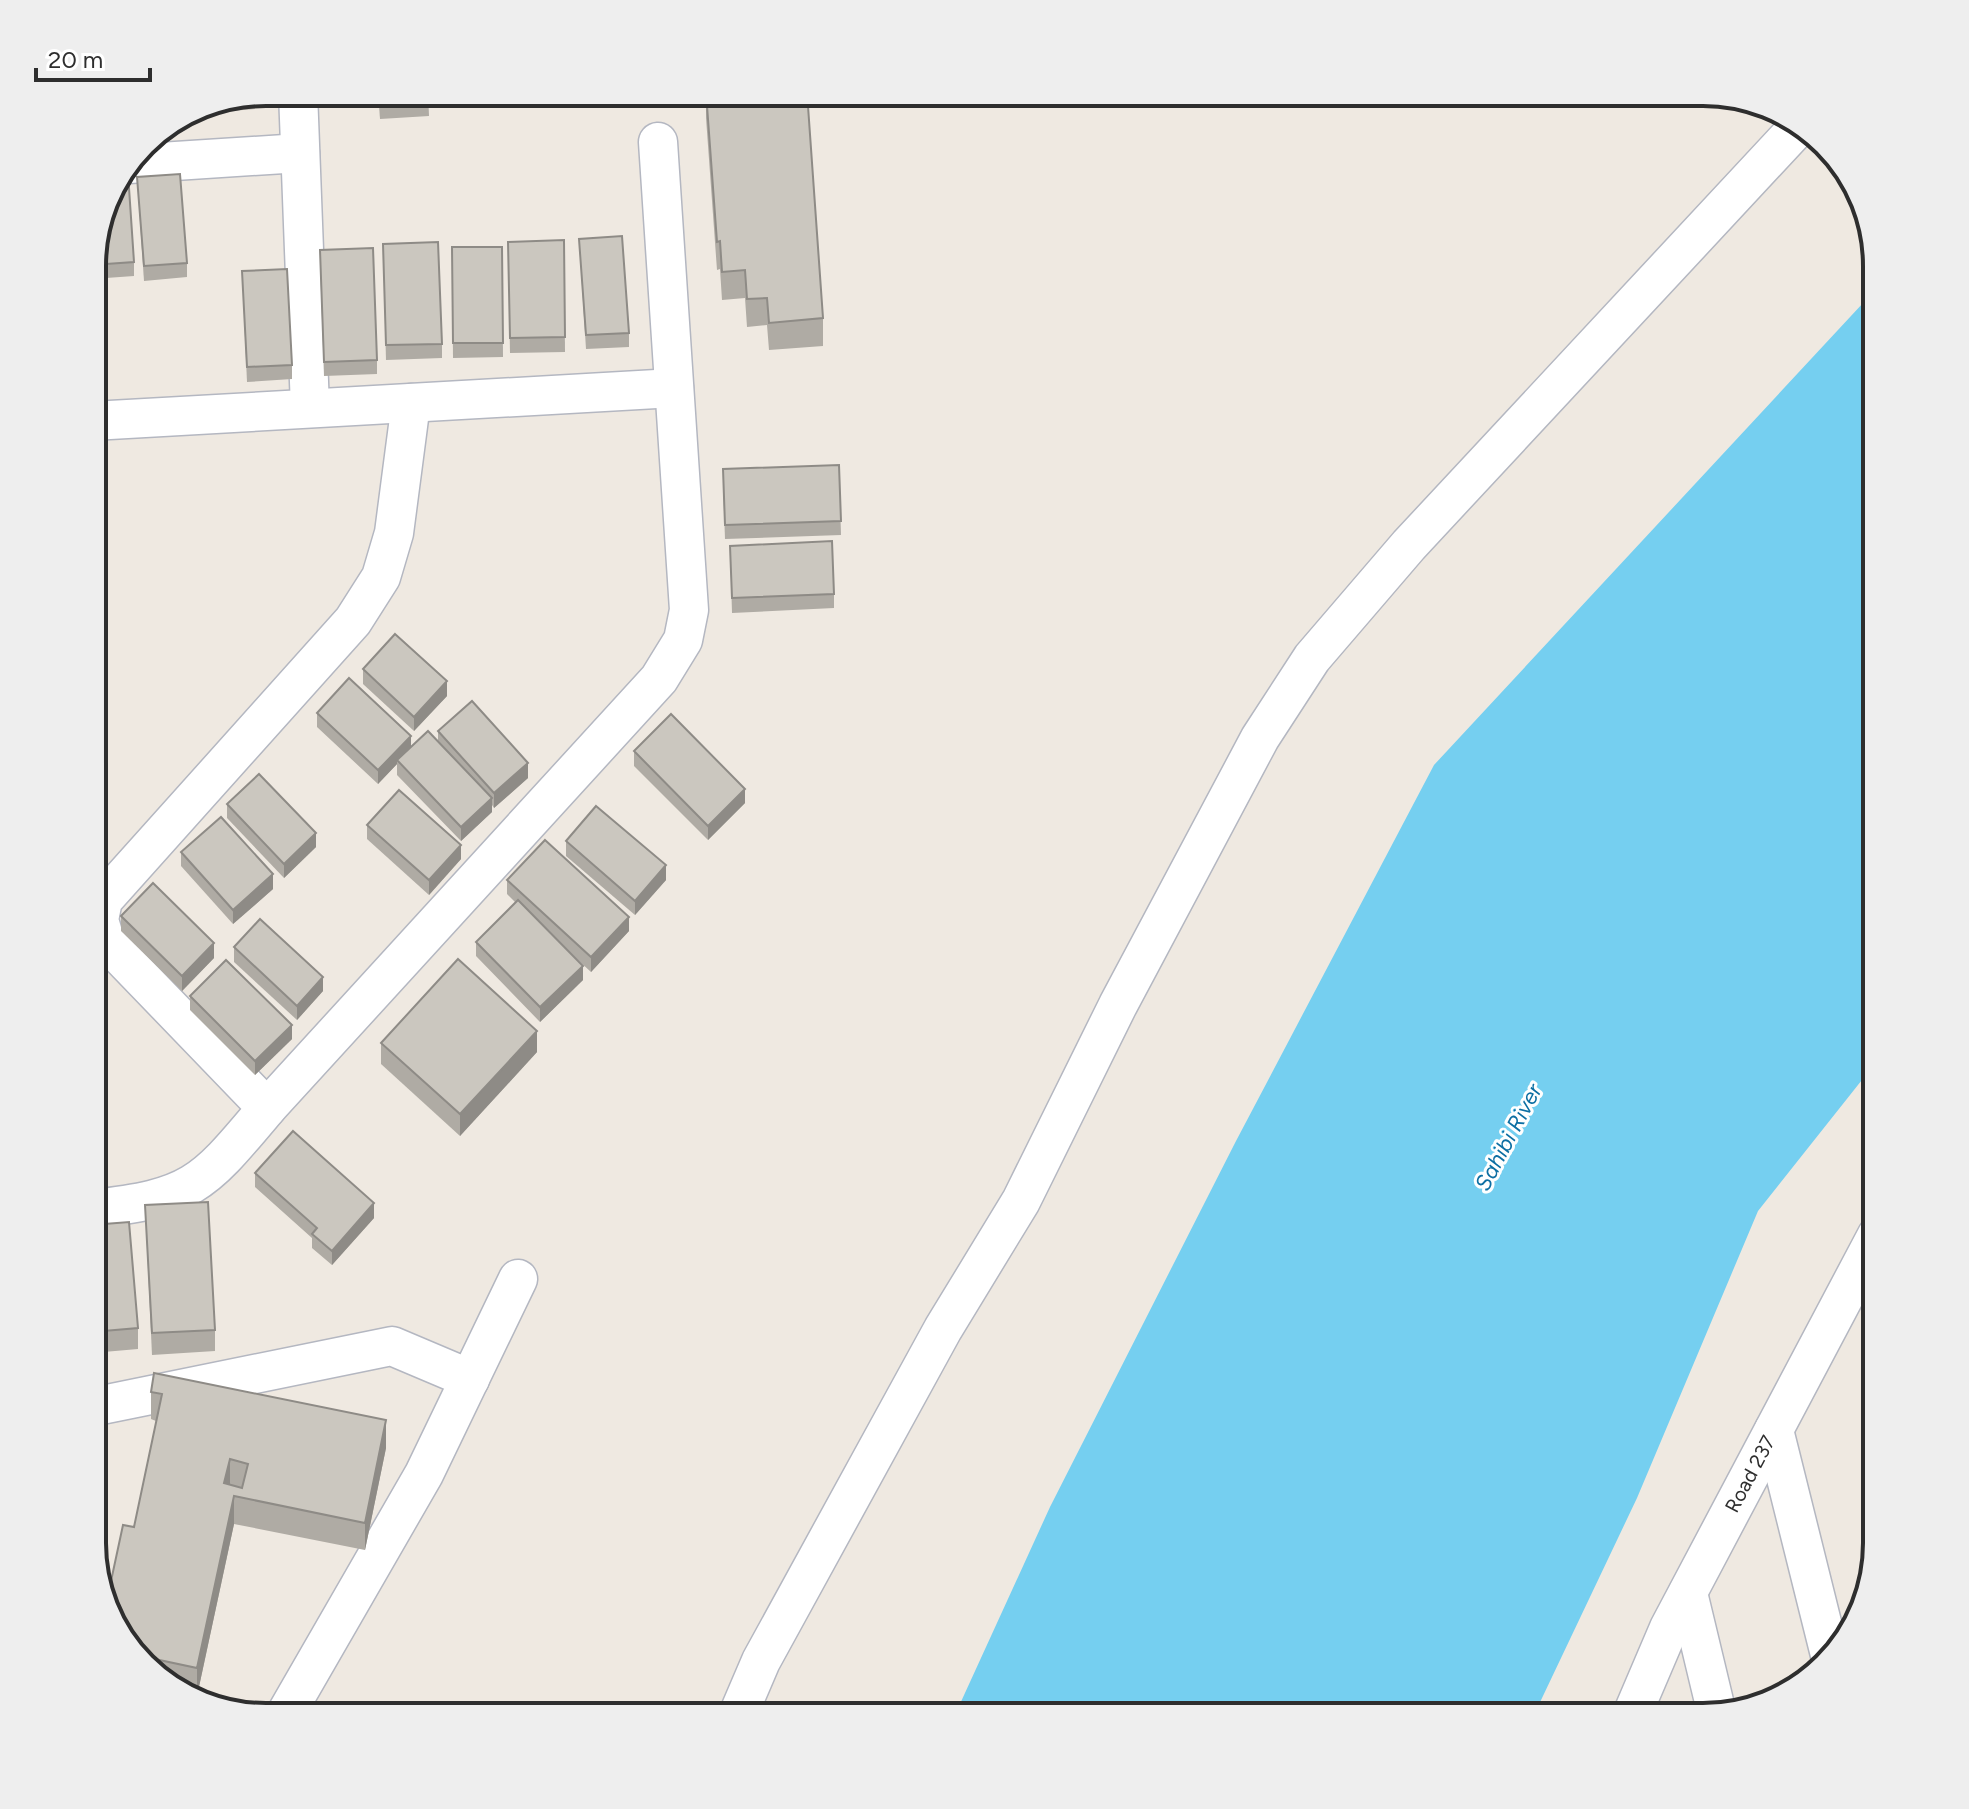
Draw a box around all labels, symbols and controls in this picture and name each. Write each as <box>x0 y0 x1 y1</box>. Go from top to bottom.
scale bar <box>36 32 150 82</box>
text: 20 m <box>48 45 103 74</box>
water label: Sahibi River <box>1469 1078 1549 1195</box>
street label: Road 237 <box>1720 1431 1780 1517</box>

